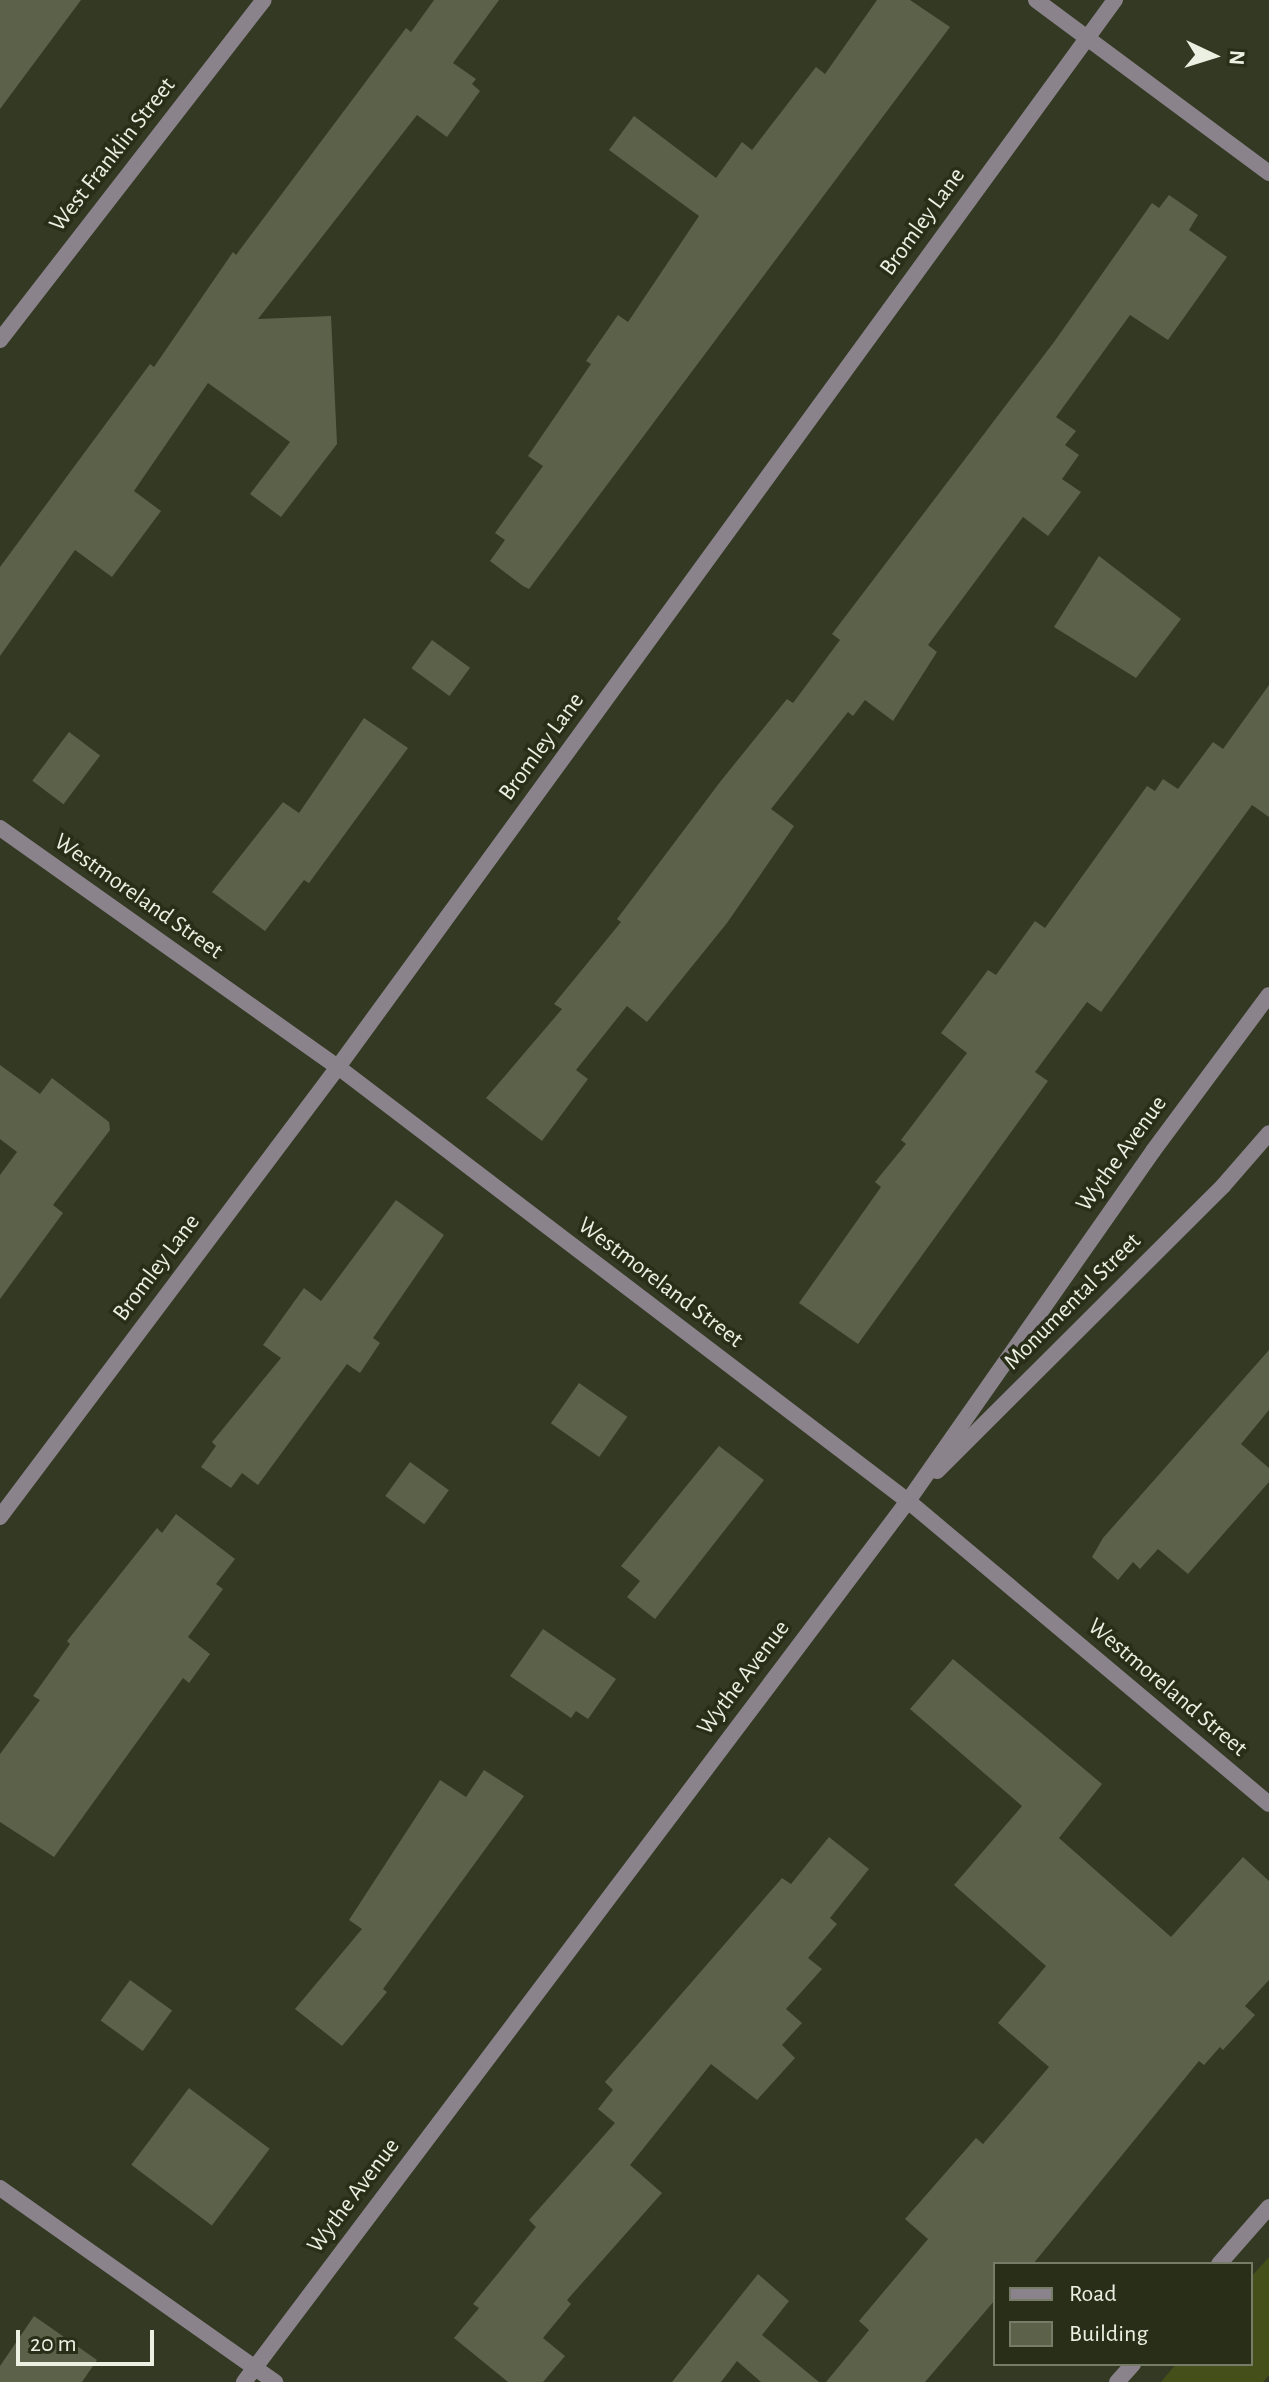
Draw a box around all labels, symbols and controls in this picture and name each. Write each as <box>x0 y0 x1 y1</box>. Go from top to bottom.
north arrow <box>1173 16 1253 96</box>
text: N <box>1225 49 1248 66</box>
street label: West Franklin Street <box>44 72 182 238</box>
street label: Bromley Lane <box>874 162 972 282</box>
street label: Bromley Lane <box>493 687 591 807</box>
street label: Westmoreland Street <box>48 828 228 966</box>
street label: Wythe Avenue <box>1070 1090 1174 1218</box>
street label: Bromley Lane <box>107 1209 207 1327</box>
street label: Westmoreland Street <box>572 1211 748 1355</box>
street label: Monumental Street <box>998 1227 1148 1377</box>
street label: Westmoreland Street <box>1081 1613 1253 1763</box>
street label: Wythe Avenue <box>692 1615 796 1741</box>
street label: Wythe Avenue <box>302 2133 406 2259</box>
legend <box>993 2262 1253 2366</box>
text: Road <box>1069 2282 1117 2306</box>
scale bar <box>20 2314 158 2364</box>
text: Building <box>1069 2322 1148 2346</box>
text: 20 m <box>30 2332 77 2356</box>

